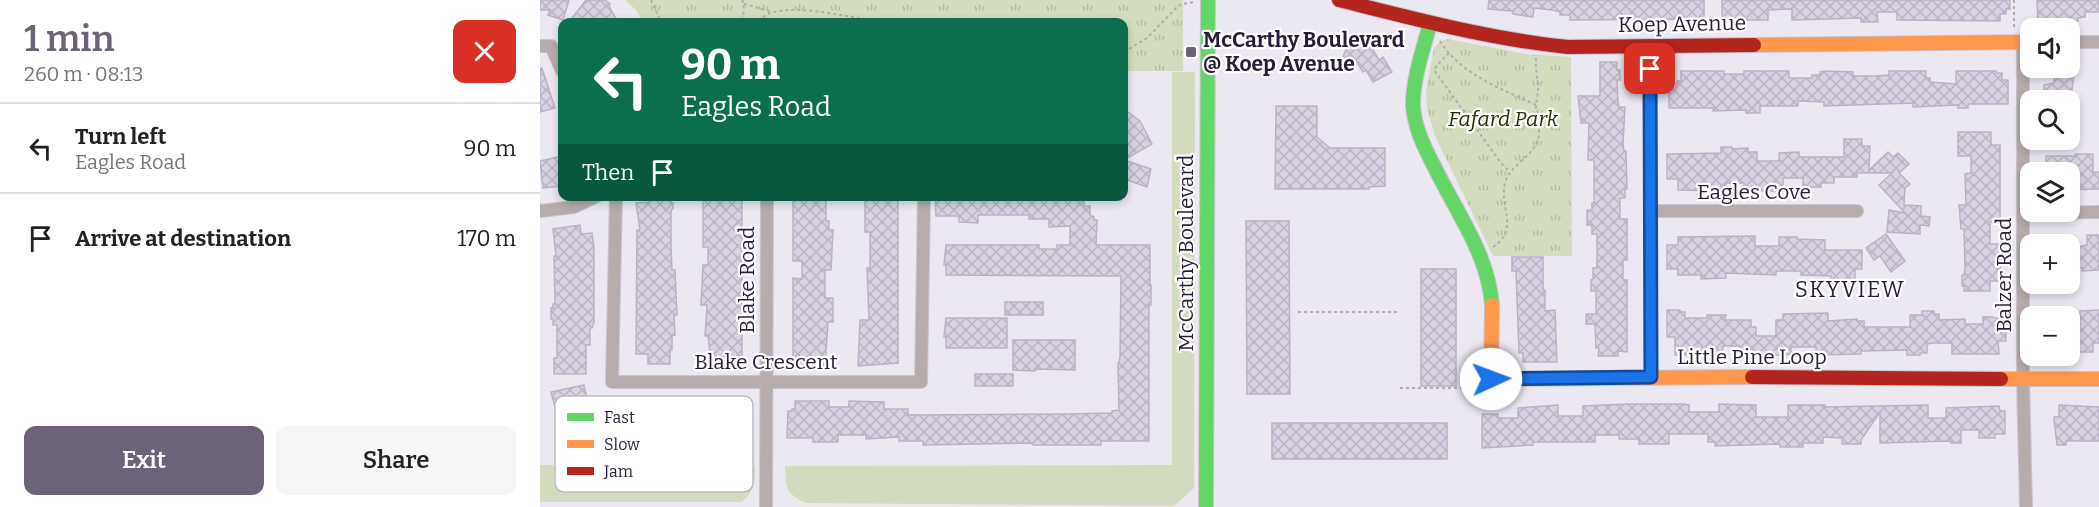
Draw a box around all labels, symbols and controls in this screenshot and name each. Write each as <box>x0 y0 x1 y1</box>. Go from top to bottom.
street label: Koep Avenue <box>1618 10 1746 38</box>
text: 1 min <box>24 17 115 61</box>
map controls <box>2020 18 2080 366</box>
button: sound <box>2020 18 2080 78</box>
button: close <box>453 20 516 83</box>
place label: McCarthy Boulevard @ Koep Avenue <box>1203 27 1405 77</box>
text: 90 m <box>681 40 780 90</box>
icon: left <box>582 42 660 120</box>
pin <box>1624 43 1675 94</box>
marker: McCarthy Boulevard @ Koep Avenue <box>1184 45 1198 59</box>
icon: arrive <box>1633 52 1666 85</box>
text: 260 m · 08:13 <box>24 62 143 86</box>
button: search <box>2020 90 2080 150</box>
text: Eagles Road <box>681 91 831 123</box>
park label: Fafard Park <box>1448 106 1559 132</box>
text: Turn left <box>75 123 167 150</box>
icon: left <box>24 132 57 165</box>
text: 90 m <box>464 135 516 162</box>
text: Eagles Road <box>75 150 186 174</box>
street label: McCarthy Boulevard <box>1173 154 1199 352</box>
icon: arrive <box>646 156 679 189</box>
text: Then <box>582 159 634 186</box>
button: layers <box>2020 162 2080 222</box>
street label: Eagles Cove <box>1697 179 1811 205</box>
street label: Balzer Road <box>1991 217 2017 333</box>
icon: arrive <box>24 222 57 255</box>
text: Arrive at destination <box>75 225 291 252</box>
text: 170 m <box>457 225 516 252</box>
street label: Blake Road <box>734 227 760 333</box>
button: + <box>2020 234 2080 294</box>
district label: SKYVIEW <box>1795 276 1905 303</box>
button: − <box>2020 306 2080 366</box>
street label: Little Pine Loop <box>1677 344 1827 370</box>
position arrow <box>1459 347 1523 411</box>
street label: Blake Crescent <box>694 349 838 375</box>
legend <box>555 396 753 492</box>
text: Fast <box>604 408 635 427</box>
button: Exit <box>24 426 264 495</box>
button: Share <box>276 426 516 495</box>
text: Slow <box>604 435 640 454</box>
text: Jam <box>603 462 633 481</box>

